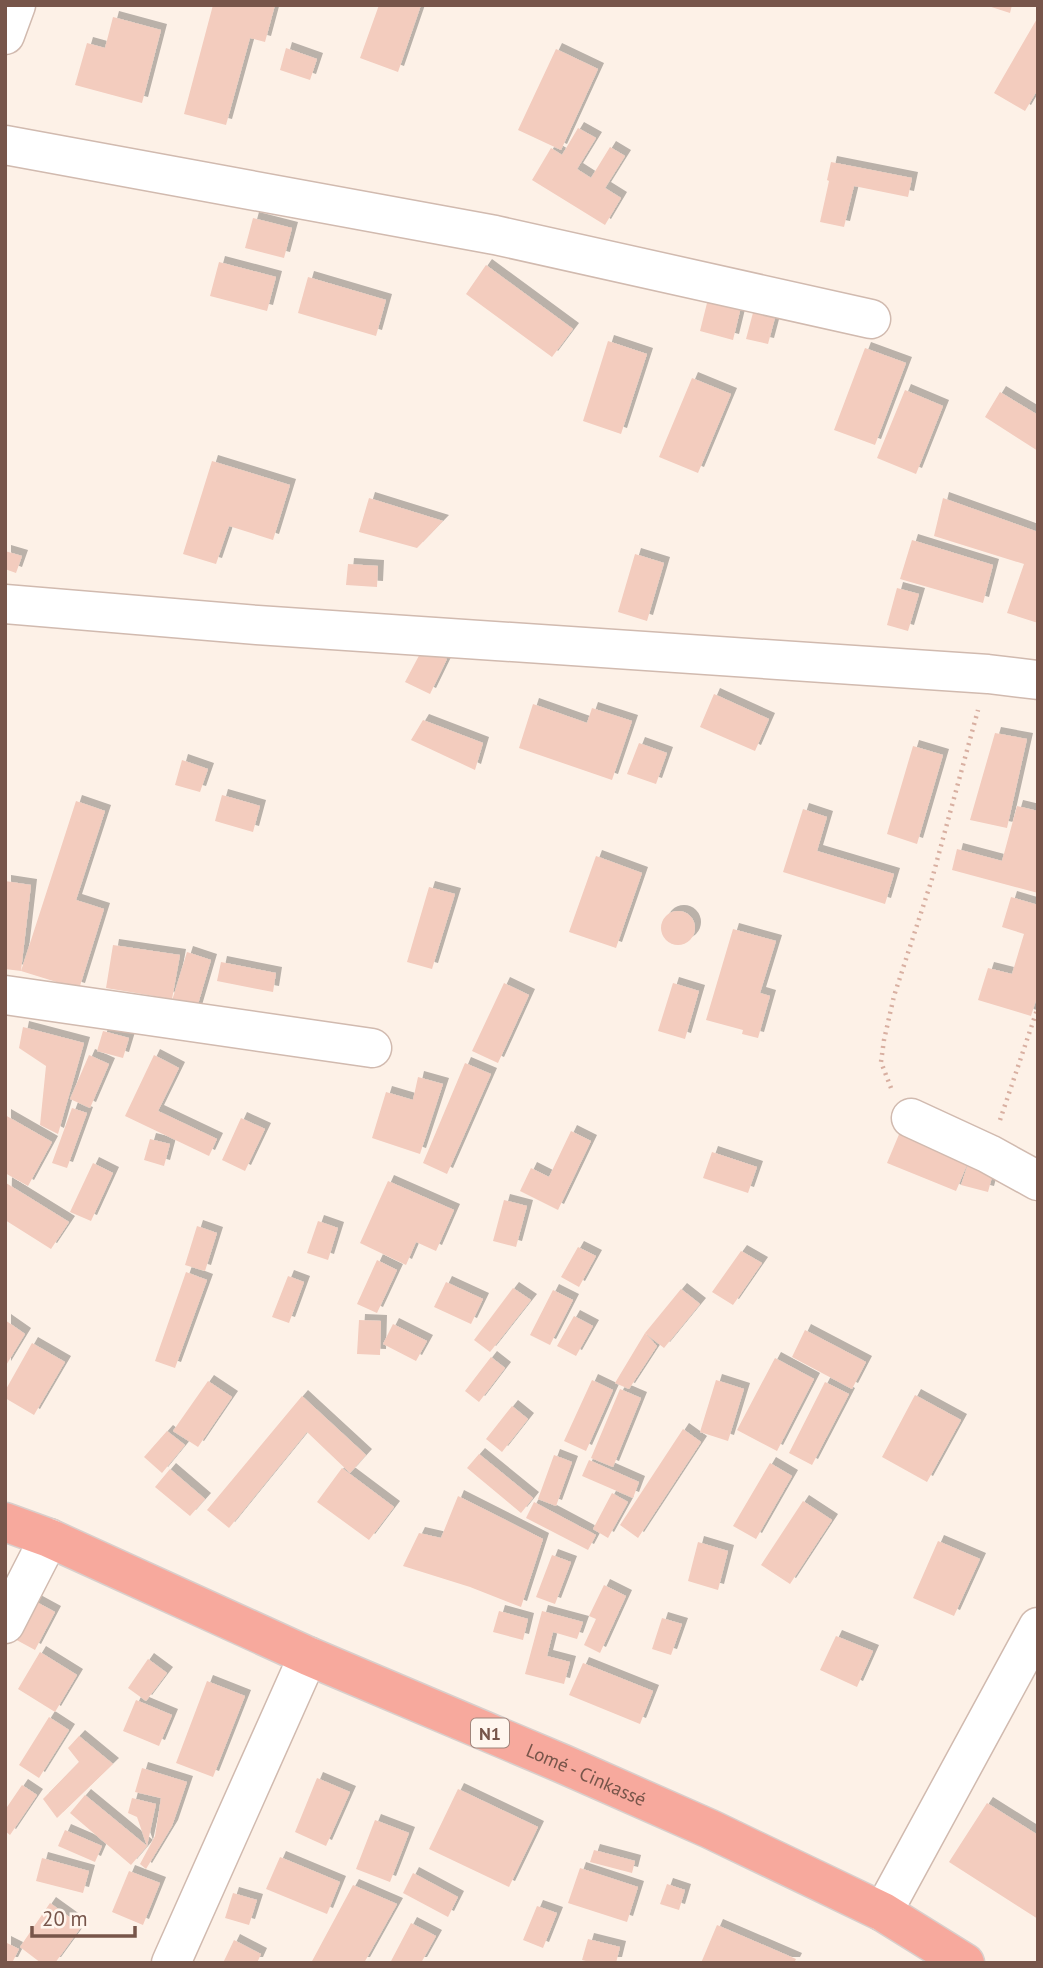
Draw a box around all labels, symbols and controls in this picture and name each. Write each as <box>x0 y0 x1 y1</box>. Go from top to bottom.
road number: N1 <box>471 1718 509 1748</box>
street label: Lomé - Cinkassé <box>523 1738 650 1811</box>
scale bar <box>32 1895 135 1939</box>
text: 20 m <box>42 1905 88 1932</box>

